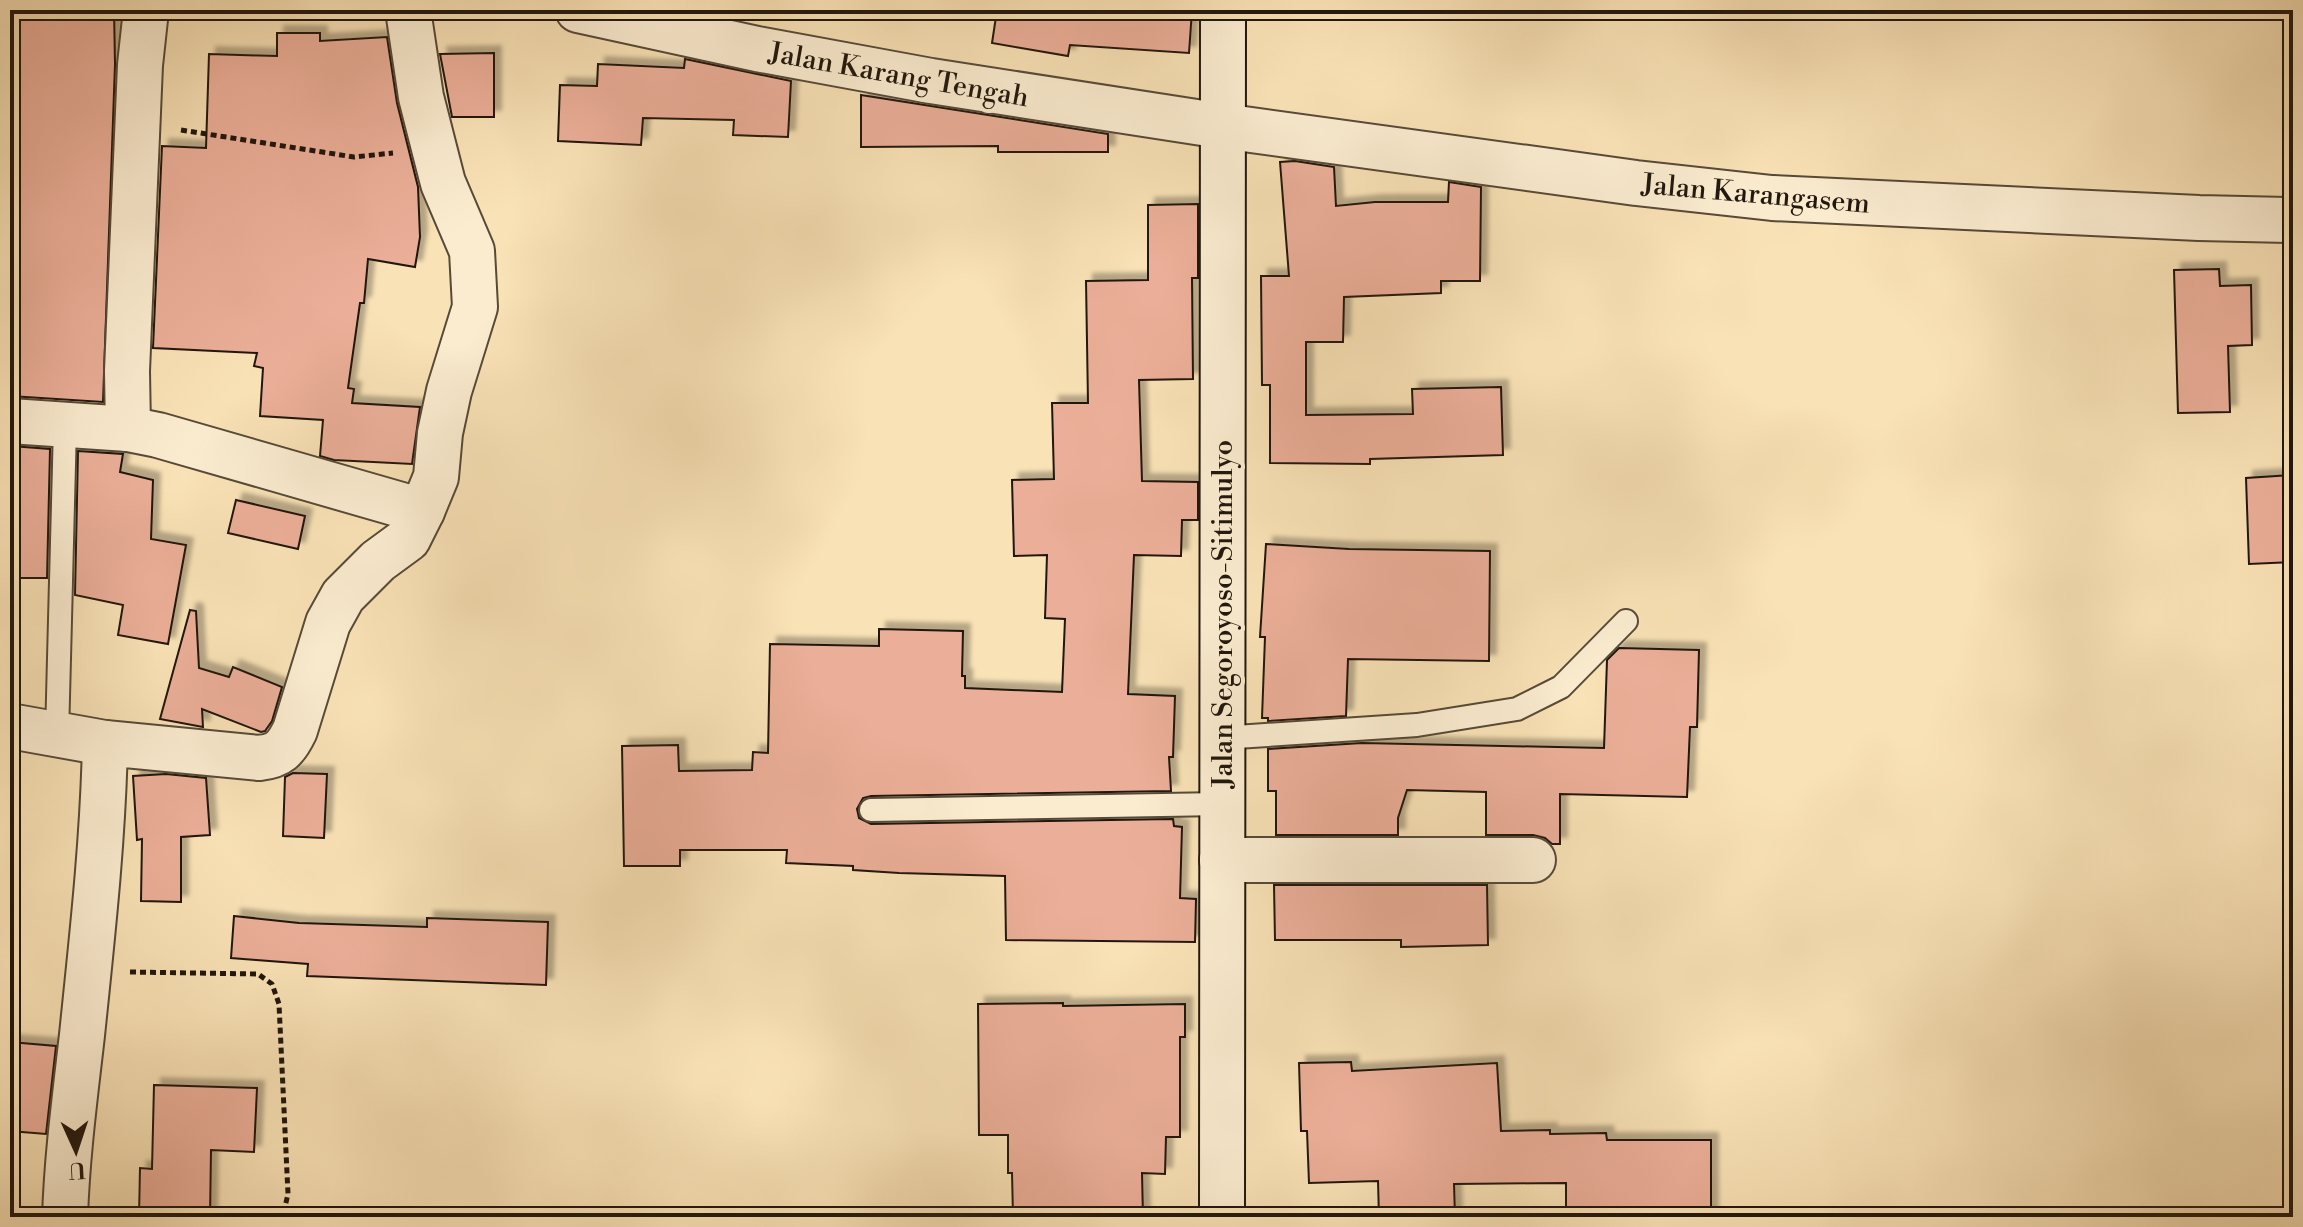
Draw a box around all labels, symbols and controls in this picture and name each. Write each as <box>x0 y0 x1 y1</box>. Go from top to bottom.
street label: Jalan Karang Tengah <box>765 35 1032 116</box>
street label: Jalan Karangasem <box>1639 167 1872 222</box>
street label: Jalan Segoroyoso-Sitimulyo <box>1206 440 1241 789</box>
north arrow <box>36 1111 116 1191</box>
text: U <box>68 1156 86 1183</box>

